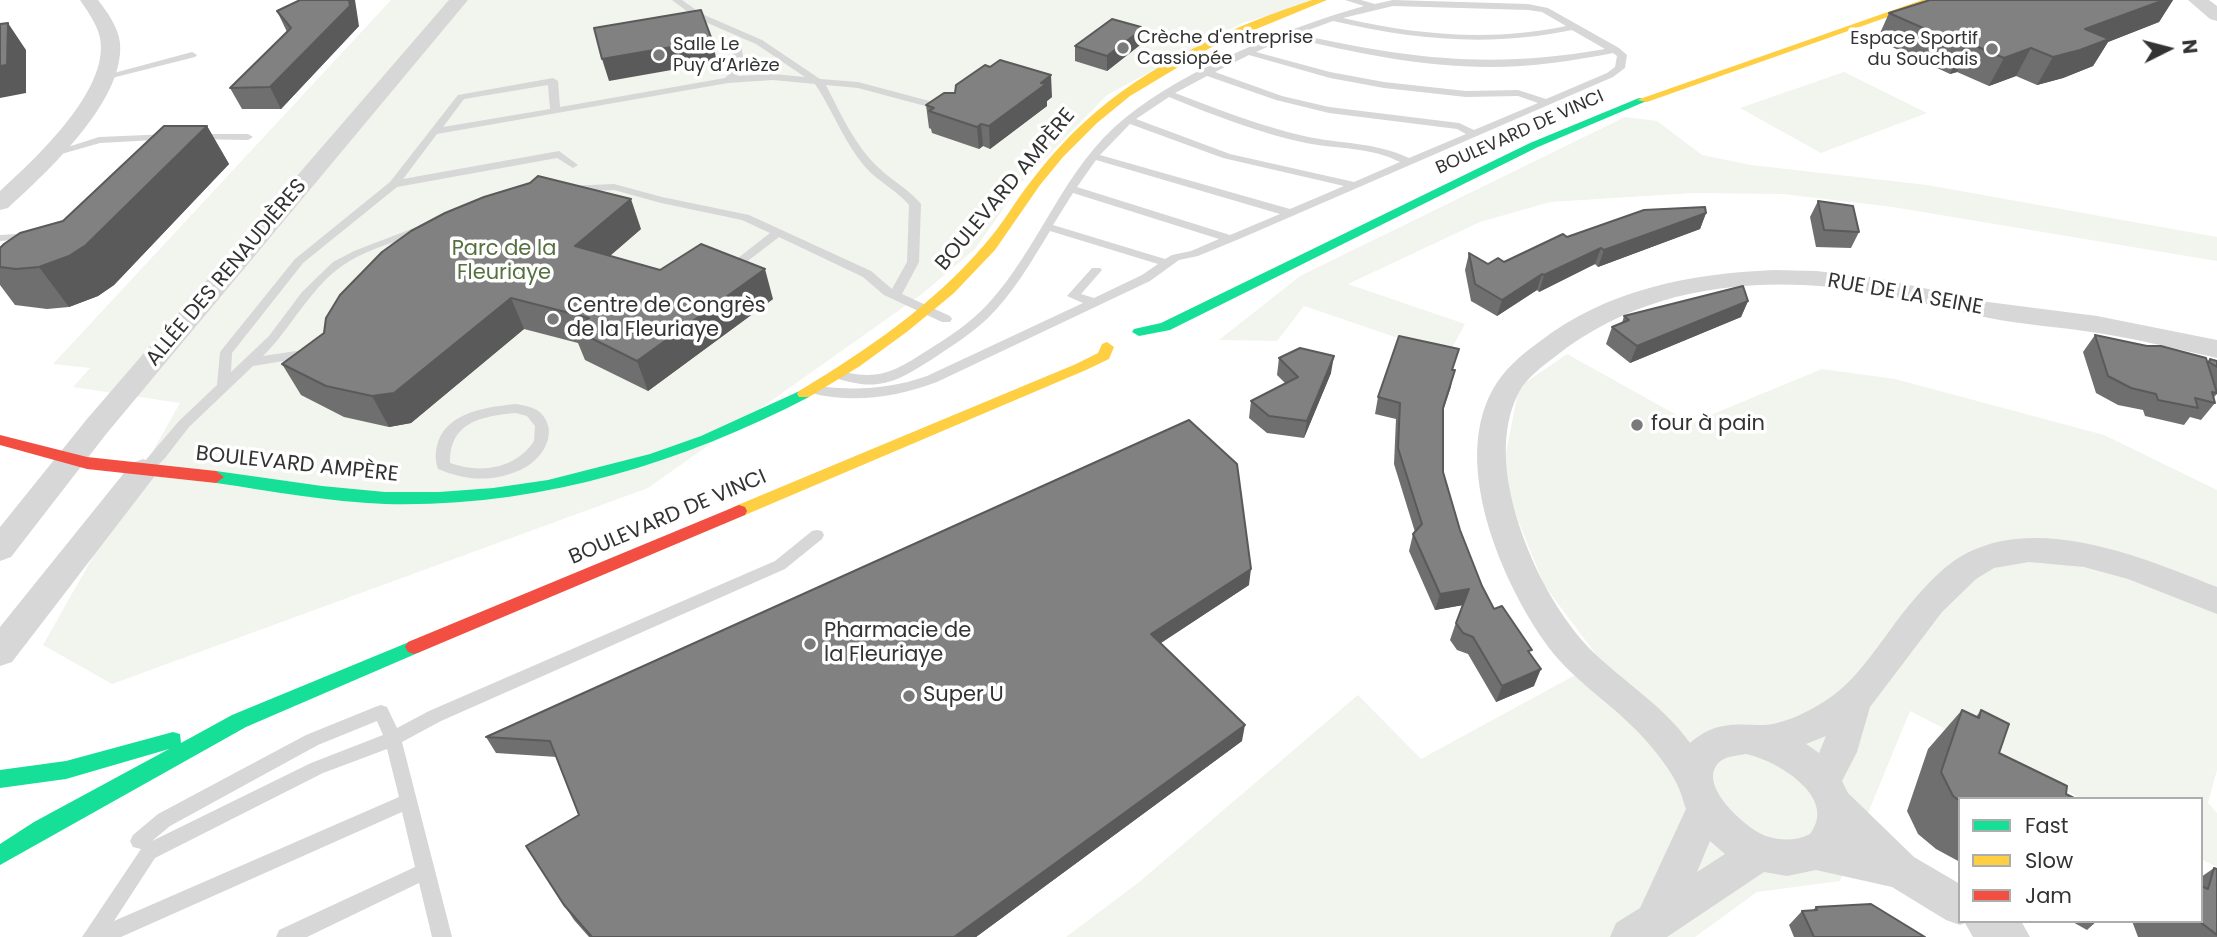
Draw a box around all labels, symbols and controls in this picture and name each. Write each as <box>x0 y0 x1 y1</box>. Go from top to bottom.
north arrow <box>2133 14 2203 84</box>
place label: Crèche d'entreprise Cassiopée <box>1137 27 1313 70</box>
place label: Espace Sportif du Souchais <box>1850 28 1978 70</box>
place label: Salle Le Puy d’Arlèze <box>673 34 780 76</box>
text: N <box>2175 38 2204 55</box>
marker: Crèche d'entreprise Cassiopée <box>1115 40 1131 56</box>
marker: Espace Sportif du Souchais <box>1984 41 2000 57</box>
marker: Salle Le Puy d’Arlèze <box>651 47 667 63</box>
street label: BOULEVARD DE VINCI <box>1433 86 1607 180</box>
street label: BOULEVARD AMPÈRE <box>931 104 1081 276</box>
street label: ALLÉE DES RENAUDIÈRES <box>141 174 313 372</box>
park label: Parc de la Fleuriaye <box>452 237 556 287</box>
street label: RUE DE LA SEINE <box>1825 269 1985 321</box>
place label: Centre de Congrès de la Fleuriaye <box>567 294 766 344</box>
marker: Centre de Congrès de la Fleuriaye <box>545 311 561 327</box>
place label: four à pain <box>1651 412 1765 438</box>
marker: four à pain <box>1629 417 1645 433</box>
street label: BOULEVARD AMPÈRE <box>194 442 400 488</box>
street label: BOULEVARD DE VINCI <box>566 465 770 571</box>
place label: Pharmacie de la Fleuriaye <box>824 619 971 669</box>
marker: Pharmacie de la Fleuriaye <box>802 636 818 652</box>
place label: Super U <box>923 683 1004 709</box>
marker: Super U <box>901 688 917 704</box>
legend <box>1958 797 2203 923</box>
text: Fast <box>2025 811 2068 840</box>
text: Slow <box>2025 846 2073 875</box>
text: Jam <box>2025 881 2072 910</box>

